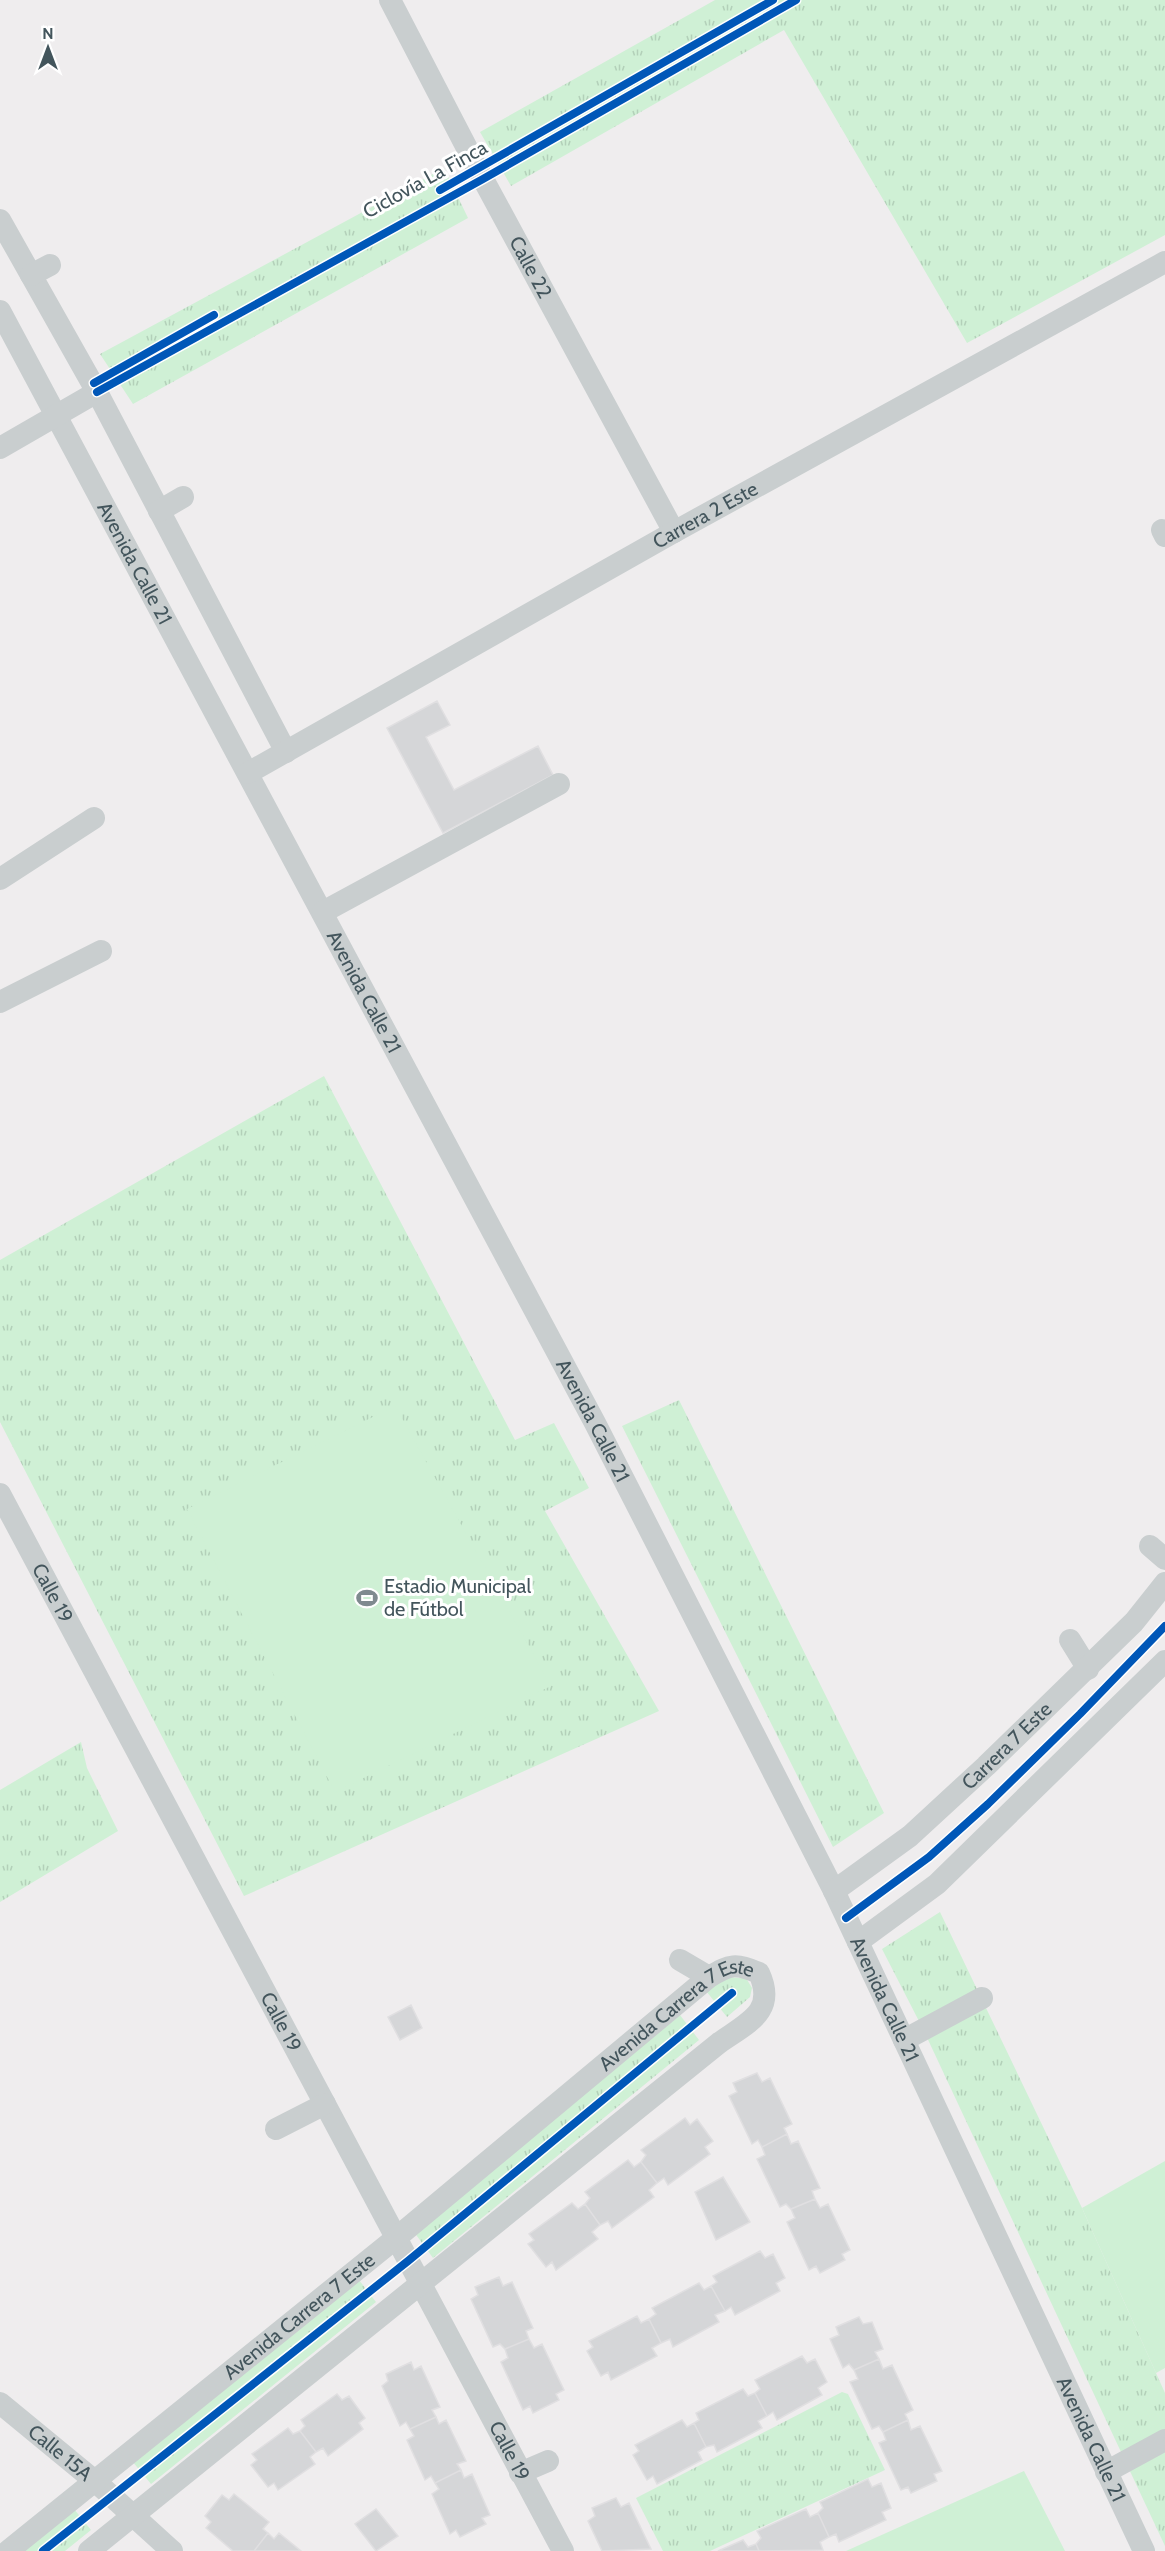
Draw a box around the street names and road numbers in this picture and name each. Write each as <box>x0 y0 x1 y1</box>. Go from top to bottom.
street label: Ciclovía La Finca <box>359 135 492 223</box>
street label: Calle 22 <box>504 232 557 302</box>
street label: Carrera 2 Este <box>649 476 762 554</box>
street label: Avenida Calle 21 <box>92 498 177 628</box>
street label: Avenida Calle 21 <box>322 926 407 1057</box>
street label: Avenida Calle 21 <box>551 1355 635 1486</box>
street label: Calle 19 <box>27 1559 78 1627</box>
street label: Carrera 7 Este <box>957 1697 1056 1794</box>
street label: Avenida Calle 21 <box>845 1933 924 2065</box>
street label: Avenida Carrera 7 Este <box>594 1954 758 2076</box>
street label: Calle 19 <box>256 1988 307 2056</box>
street label: Avenida Carrera 7 Este <box>218 2248 380 2384</box>
street label: Avenida Calle 21 <box>1052 2373 1131 2505</box>
street label: Calle 19 <box>484 2417 535 2485</box>
street label: Calle 15A <box>23 2419 98 2486</box>

